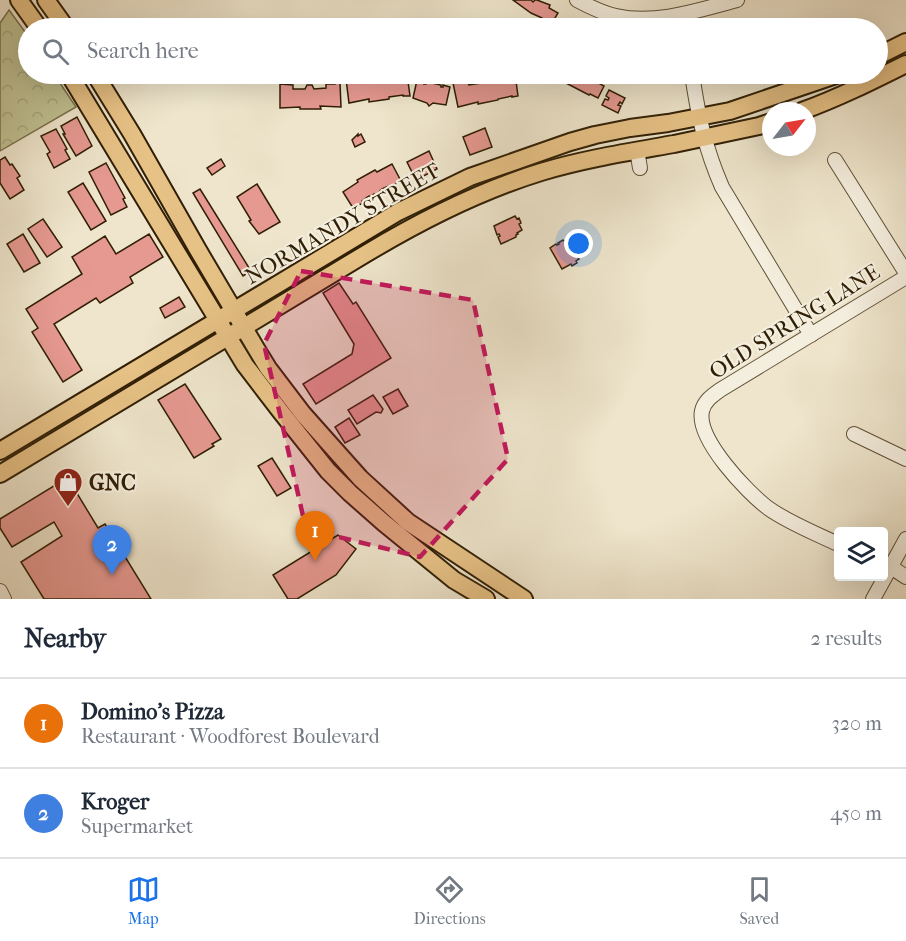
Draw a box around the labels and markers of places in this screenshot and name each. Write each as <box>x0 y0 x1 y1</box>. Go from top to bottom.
shop icon: GNC <box>52 466 84 508</box>
place label: GNC <box>89 470 136 496</box>
pin: 1 <box>296 512 334 561</box>
pin: 2 <box>92 526 132 575</box>

